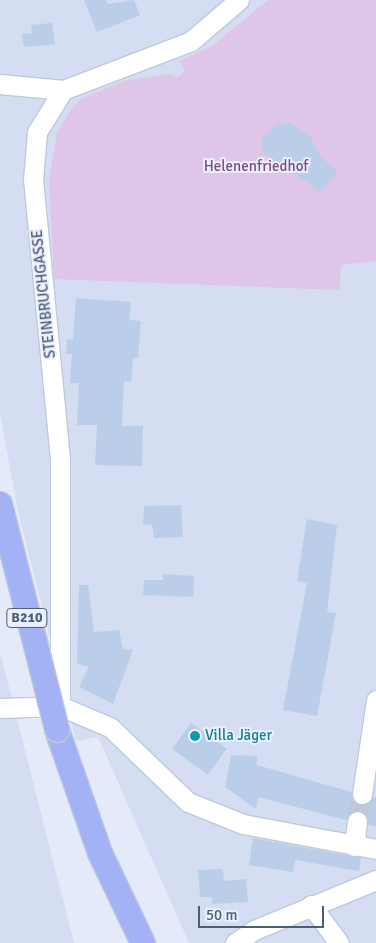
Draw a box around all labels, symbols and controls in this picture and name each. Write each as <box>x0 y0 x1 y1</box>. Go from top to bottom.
park label: Helenenfriedhof <box>204 158 308 176</box>
street label: STEINBRUCHGASSE <box>28 229 60 359</box>
road number: B210 <box>6 606 48 630</box>
place label: Villa Jäger <box>205 727 272 745</box>
marker: Villa Jäger <box>189 730 201 742</box>
scale bar <box>201 896 327 928</box>
text: 50 m <box>206 906 237 924</box>

